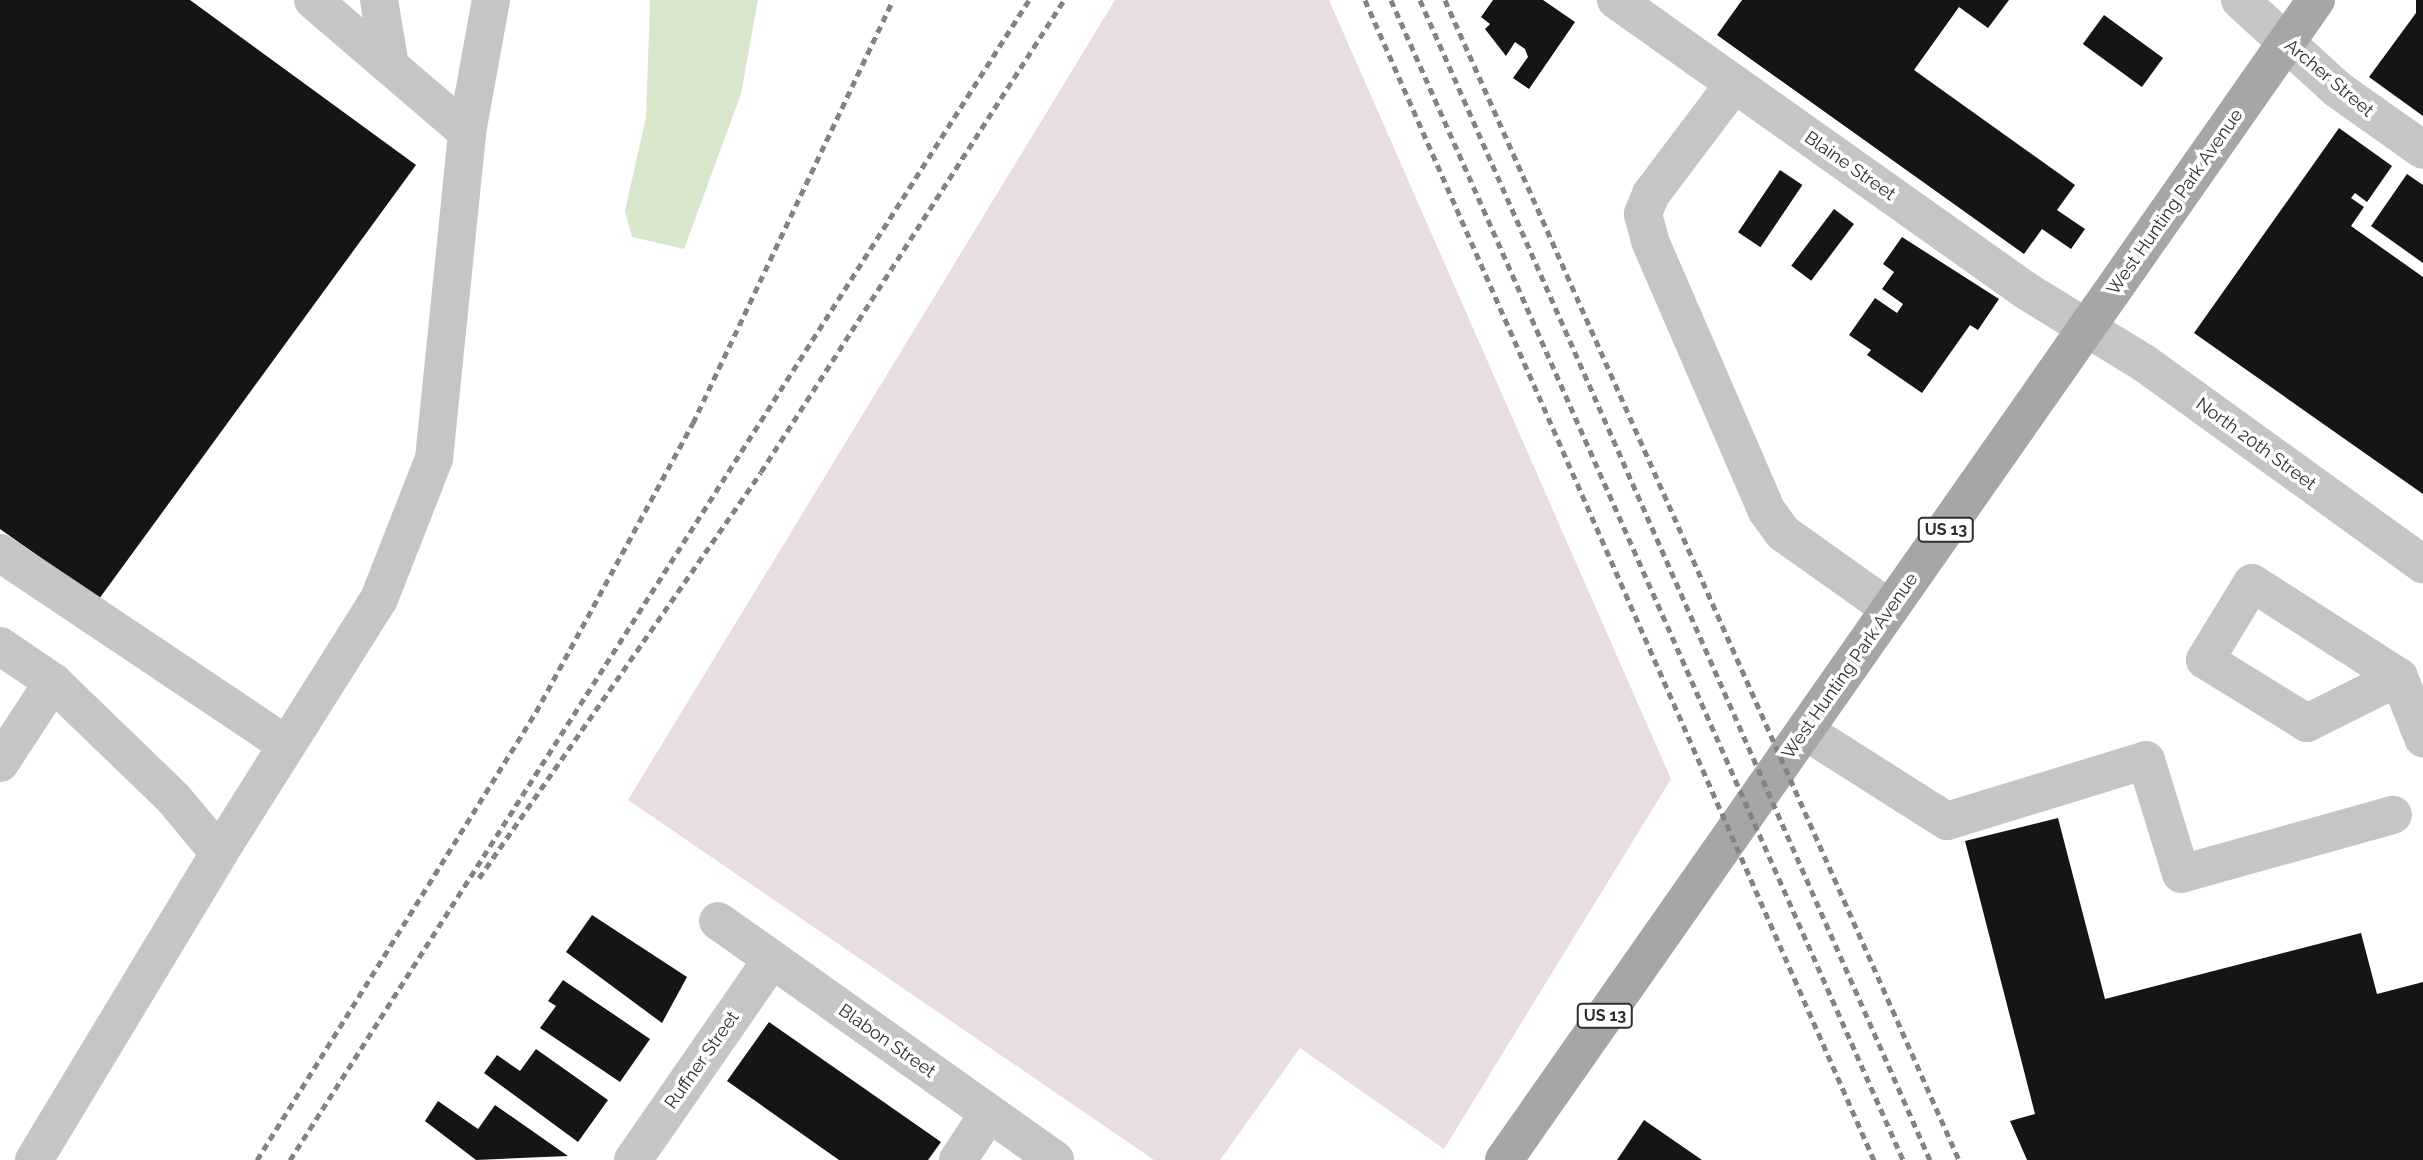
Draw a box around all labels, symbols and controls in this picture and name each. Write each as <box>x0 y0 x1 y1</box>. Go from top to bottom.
street label: Archer Street <box>2280 34 2378 122</box>
street label: West Hunting Park Avenue <box>2102 105 2248 299</box>
street label: Blaine Street <box>1800 127 1900 205</box>
street label: North 20th Street <box>2192 393 2320 495</box>
road number: US 13 <box>1916 517 1976 542</box>
street label: West Hunting Park Avenue <box>1777 569 1923 763</box>
street label: Blabon Street <box>834 1000 940 1082</box>
road number: US 13 <box>1575 1004 1635 1028</box>
street label: Ruffner Street <box>660 1007 744 1113</box>

